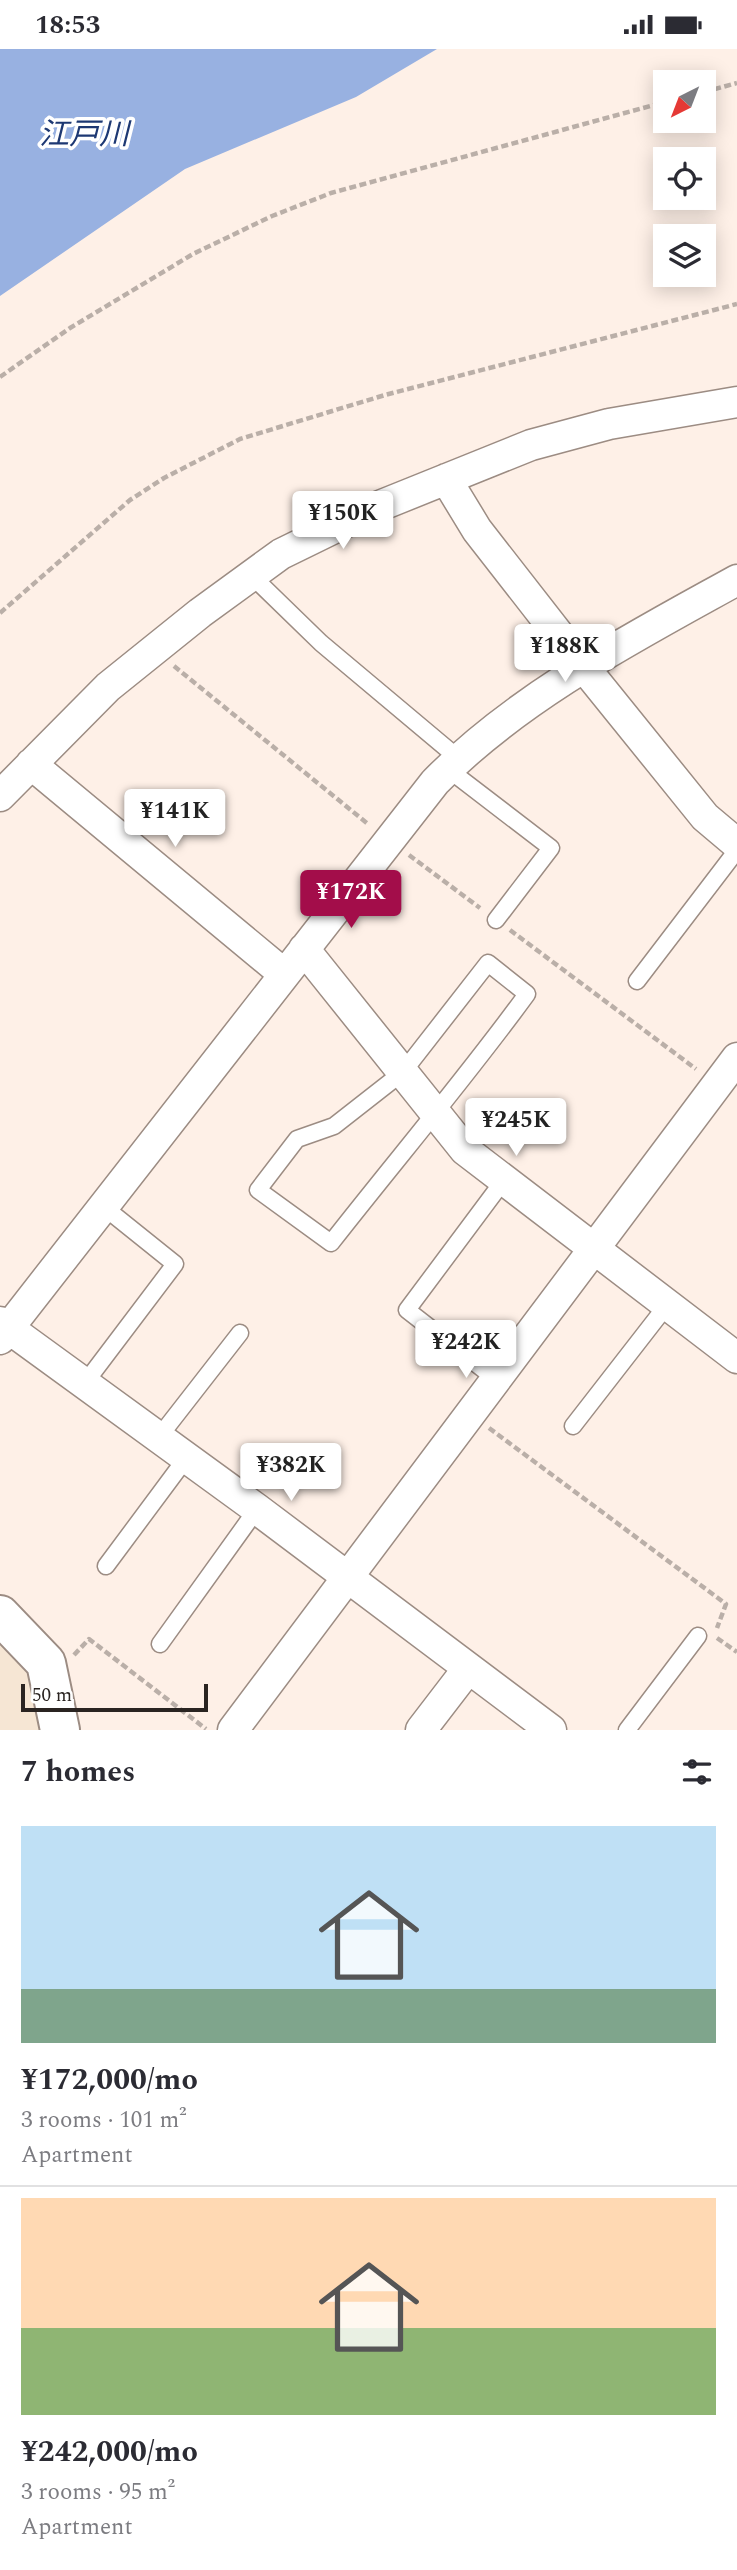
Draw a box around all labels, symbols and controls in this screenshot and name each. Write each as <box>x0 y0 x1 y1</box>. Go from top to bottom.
text: 18:53 <box>35 5 100 45</box>
north arrow <box>653 70 716 133</box>
map controls <box>653 70 716 287</box>
water label: 江戸川 <box>39 112 132 158</box>
button: locate <box>653 147 716 210</box>
button: layers <box>653 224 716 287</box>
pin: ¥150K <box>294 491 392 551</box>
text: ¥150K <box>308 496 378 531</box>
pin: ¥188K <box>516 625 614 684</box>
text: ¥188K <box>530 629 600 664</box>
pin: ¥141K <box>126 789 224 849</box>
text: ¥141K <box>140 794 210 829</box>
pin: ¥172K <box>302 871 400 930</box>
text: ¥172K <box>316 875 386 910</box>
pin: ¥245K <box>467 1099 565 1158</box>
text: ¥245K <box>481 1103 551 1138</box>
pin: ¥242K <box>417 1321 515 1380</box>
text: ¥242K <box>431 1325 501 1360</box>
pin: ¥382K <box>242 1443 340 1503</box>
text: ¥382K <box>256 1448 326 1483</box>
scale bar <box>21 1681 208 1713</box>
text: 50 m <box>32 1681 72 1710</box>
text: 7 homes <box>21 1749 135 1795</box>
icon: filters <box>678 1753 716 1791</box>
icon: home <box>306 1872 432 1998</box>
text: ¥172,000/mo <box>21 2057 198 2103</box>
text: 3 rooms · 101 m² <box>21 2103 187 2138</box>
text: Apartment <box>21 2138 133 2173</box>
icon: home <box>306 2244 432 2370</box>
text: ¥242,000/mo <box>21 2429 198 2475</box>
text: 3 rooms · 95 m² <box>21 2475 175 2510</box>
text: Apartment <box>21 2510 133 2545</box>

